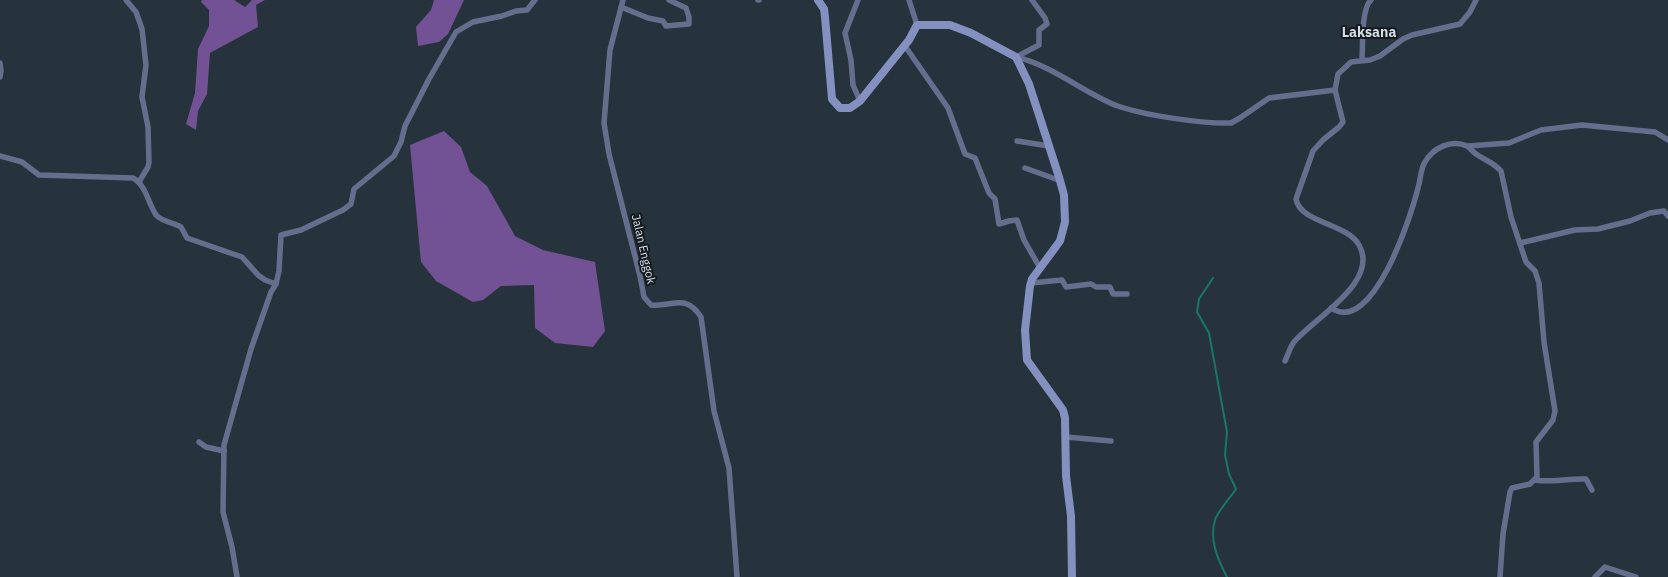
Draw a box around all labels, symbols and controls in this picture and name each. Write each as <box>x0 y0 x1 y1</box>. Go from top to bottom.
district label: Laksana <box>1342 23 1396 41</box>
street label: Jalan Enggok <box>629 213 659 286</box>

